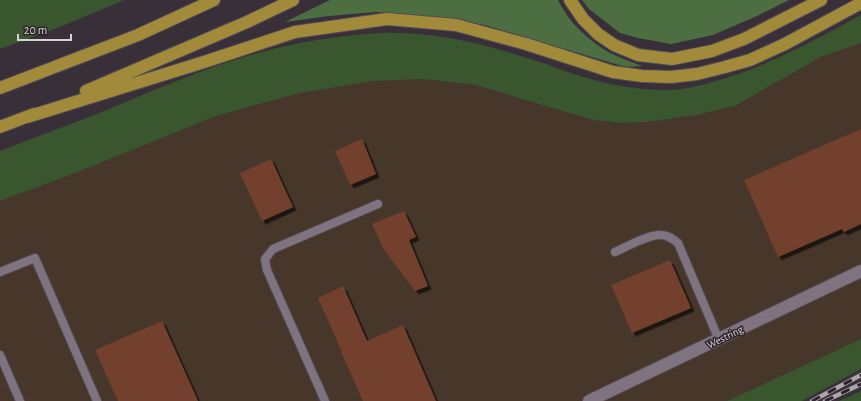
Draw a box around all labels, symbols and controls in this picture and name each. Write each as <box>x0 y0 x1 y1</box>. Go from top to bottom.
scale bar <box>18 16 71 42</box>
text: 20 m <box>24 24 47 36</box>
street label: Westring <box>705 323 746 351</box>

